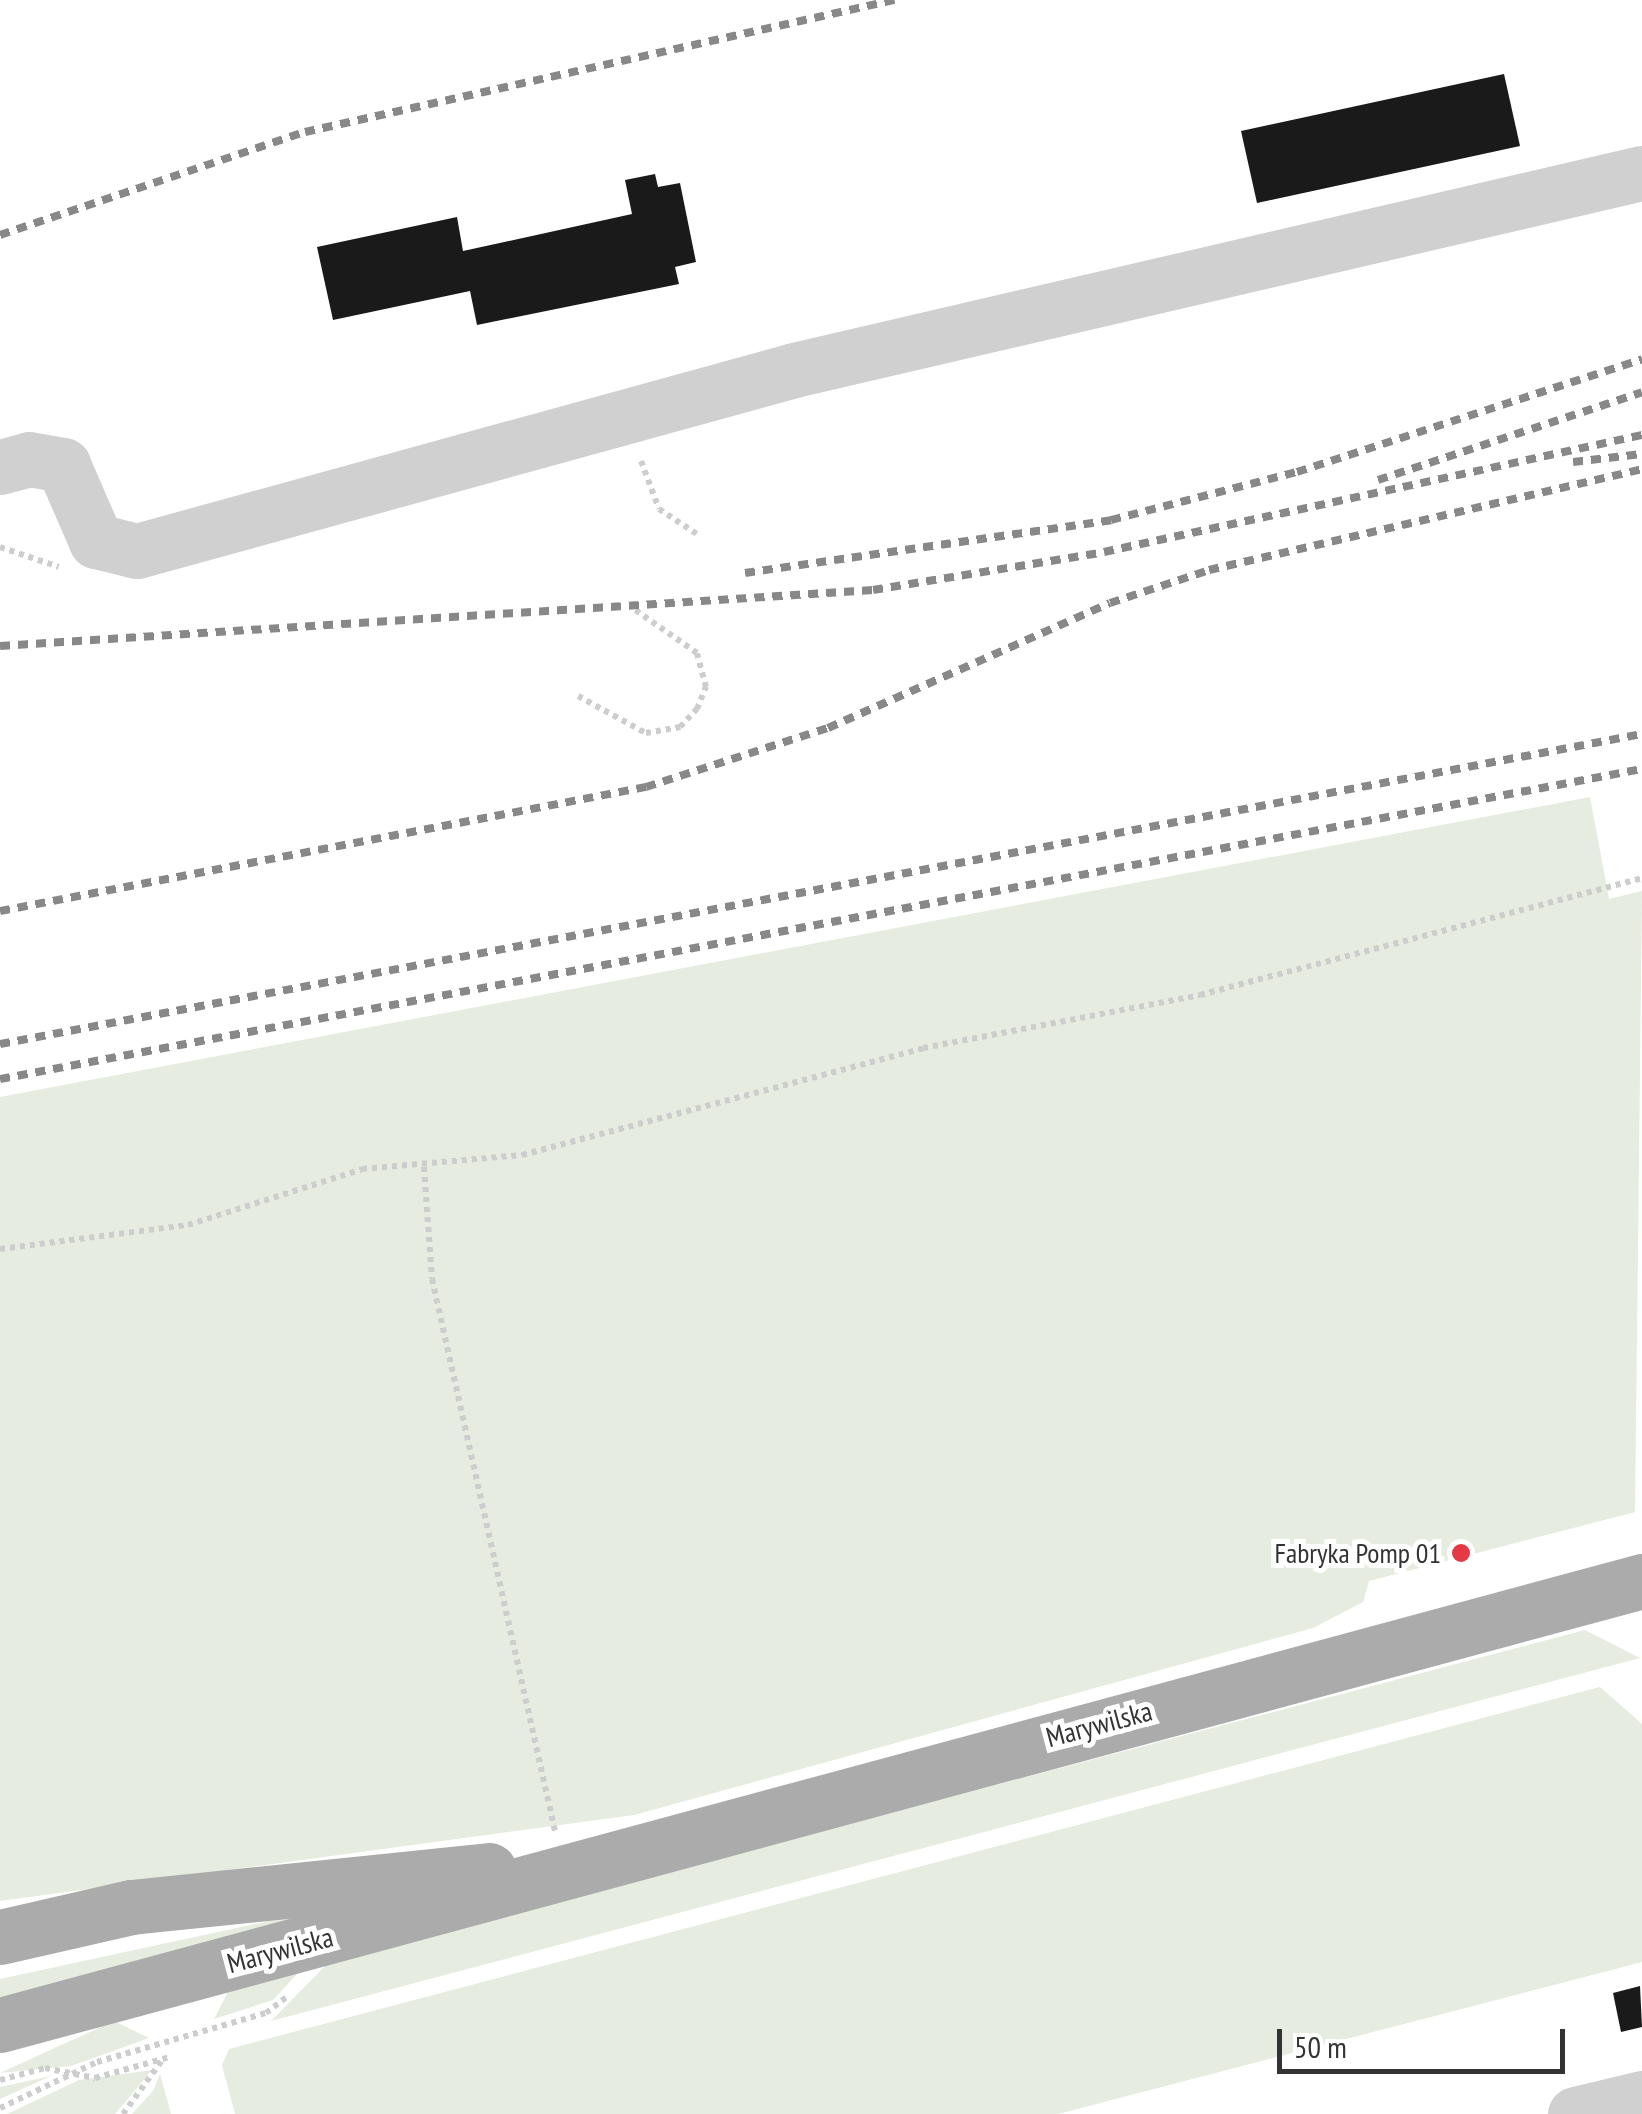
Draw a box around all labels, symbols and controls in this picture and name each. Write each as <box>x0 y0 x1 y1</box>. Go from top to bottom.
place label: Fabryka Pomp 01 <box>1274 1536 1441 1570</box>
marker: Fabryka Pomp 01 <box>1450 1542 1472 1564</box>
street label: Marywilska <box>1042 1694 1156 1754</box>
street label: Marywilska <box>223 1920 337 1980</box>
scale bar <box>1282 2009 1570 2071</box>
text: 50 m <box>1294 2027 1347 2066</box>

